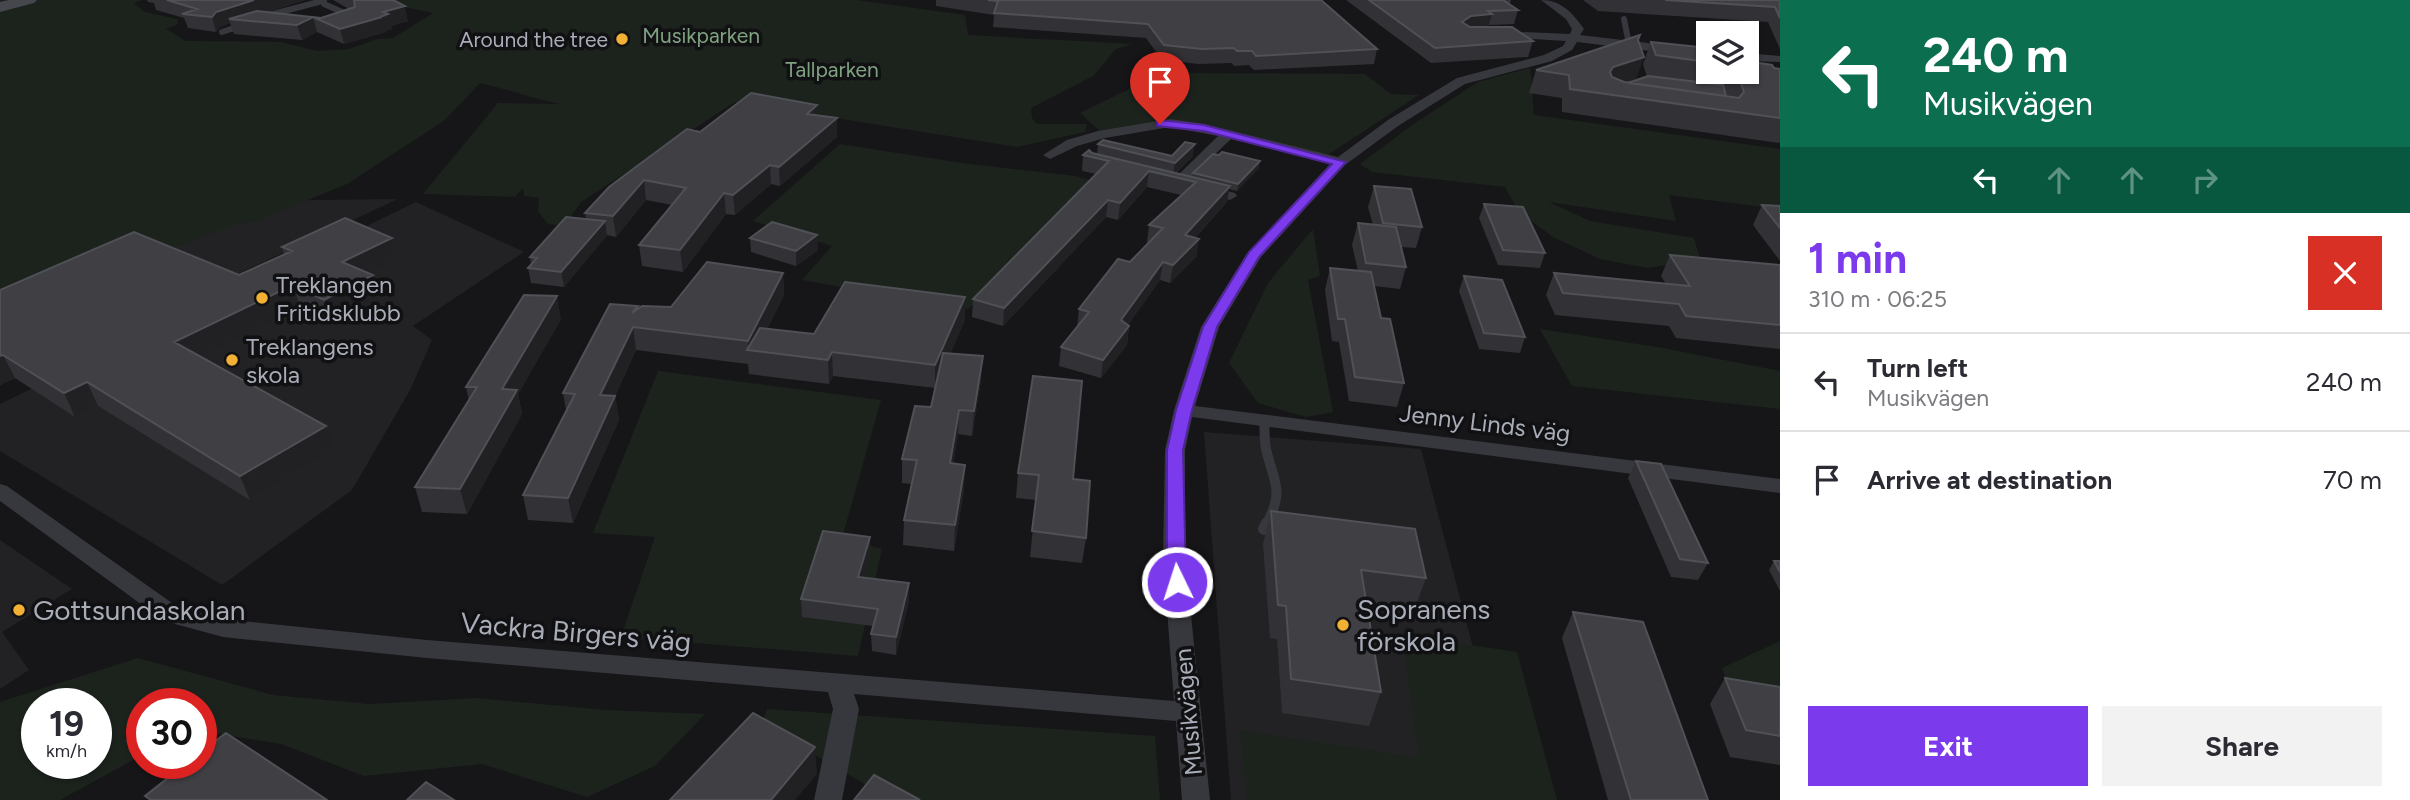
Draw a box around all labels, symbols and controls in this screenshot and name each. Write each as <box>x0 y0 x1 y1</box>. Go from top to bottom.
map controls <box>1696 21 1759 84</box>
button: layers <box>1696 21 1759 84</box>
park label: Musikparken <box>642 23 760 48</box>
text: 240 m <box>1923 25 2069 84</box>
place label: Around the tree <box>459 27 608 52</box>
icon: left <box>1808 28 1899 119</box>
marker: Around the tree <box>614 31 630 47</box>
pin <box>1130 52 1190 124</box>
park label: Tallparken <box>785 57 879 82</box>
icon: arrive <box>1141 63 1179 101</box>
text: Musikvägen <box>1923 85 2093 123</box>
icon: left <box>1967 161 2005 199</box>
icon: ahead <box>2040 161 2078 199</box>
icon: ahead <box>2113 161 2151 199</box>
icon: right <box>2186 161 2224 199</box>
text: 1 min <box>1808 233 1907 284</box>
button: close <box>2308 236 2382 310</box>
place label: Treklangen Fritidsklubb <box>276 270 401 327</box>
text: 310 m · 06:25 <box>1808 285 1947 313</box>
marker: Treklangen Fritidsklubb <box>254 290 270 306</box>
place label: Treklangens skola <box>246 332 374 389</box>
marker: Treklangens skola <box>224 352 240 368</box>
text: Turn left <box>1867 352 1968 384</box>
icon: left <box>1808 363 1846 401</box>
text: 240 m <box>2306 366 2382 398</box>
text: Musikvägen <box>1867 384 1989 412</box>
street label: Jenny Linds väg <box>1398 398 1572 448</box>
icon: arrive <box>1808 461 1846 499</box>
text: Arrive at destination <box>1867 464 2112 496</box>
text: 70 m <box>2323 464 2382 496</box>
position arrow <box>1140 545 1214 619</box>
place label: Sopranens förskola <box>1357 592 1490 658</box>
place label: Gottsundaskolan <box>33 593 245 627</box>
marker: Gottsundaskolan <box>11 602 27 618</box>
street label: Vackra Birgers väg <box>459 605 693 659</box>
marker: Sopranens förskola <box>1335 617 1351 633</box>
street label: Musikvägen <box>1168 647 1208 777</box>
speed limit sign: 30 <box>126 688 217 779</box>
text: 19 <box>49 703 84 745</box>
button: Exit <box>1808 706 2088 786</box>
button: Share <box>2102 706 2382 786</box>
text: km/h <box>46 740 87 762</box>

